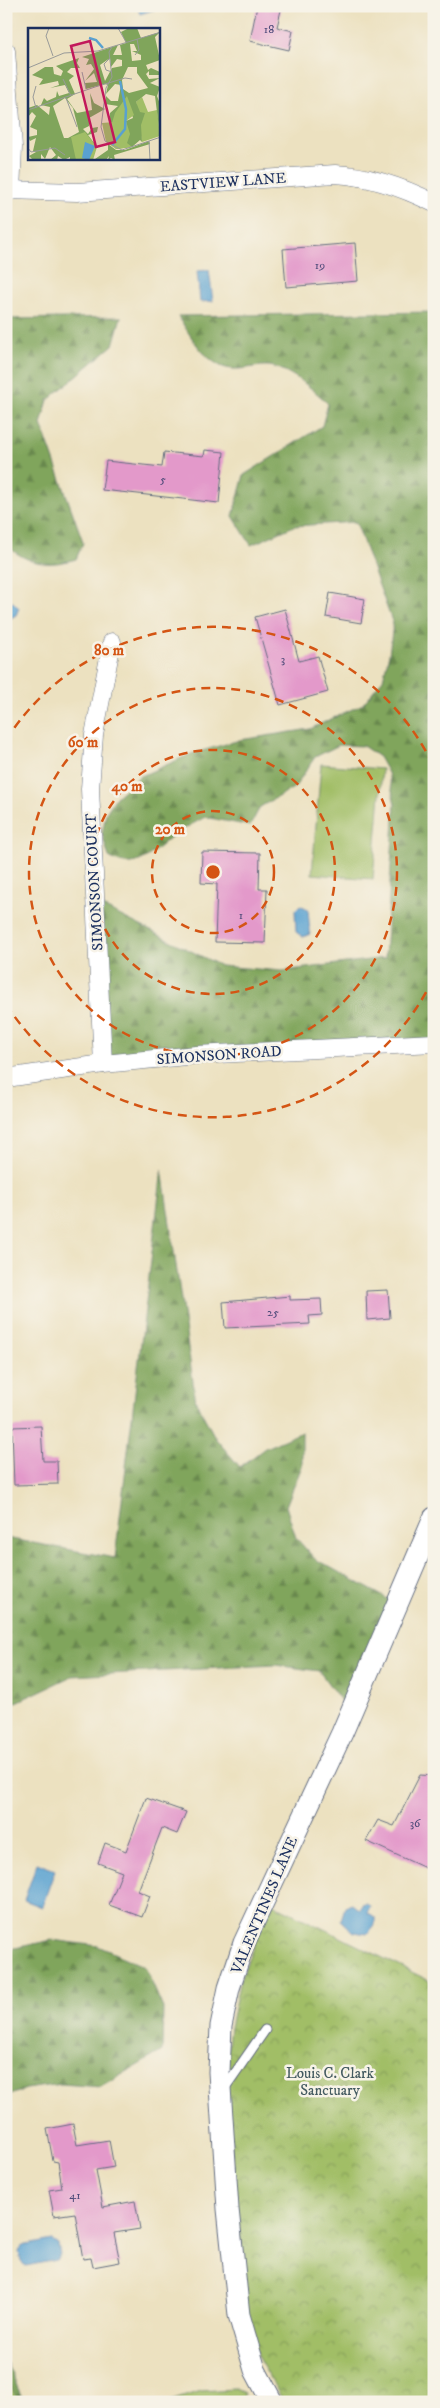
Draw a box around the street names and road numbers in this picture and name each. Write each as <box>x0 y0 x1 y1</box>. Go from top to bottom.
street label: EASTVIEW LANE <box>159 169 287 196</box>
street label: SIMONSON COURT <box>81 812 108 951</box>
street label: SIMONSON ROAD <box>156 1042 282 1069</box>
street label: VALENTINES LANE <box>227 1833 302 1978</box>

